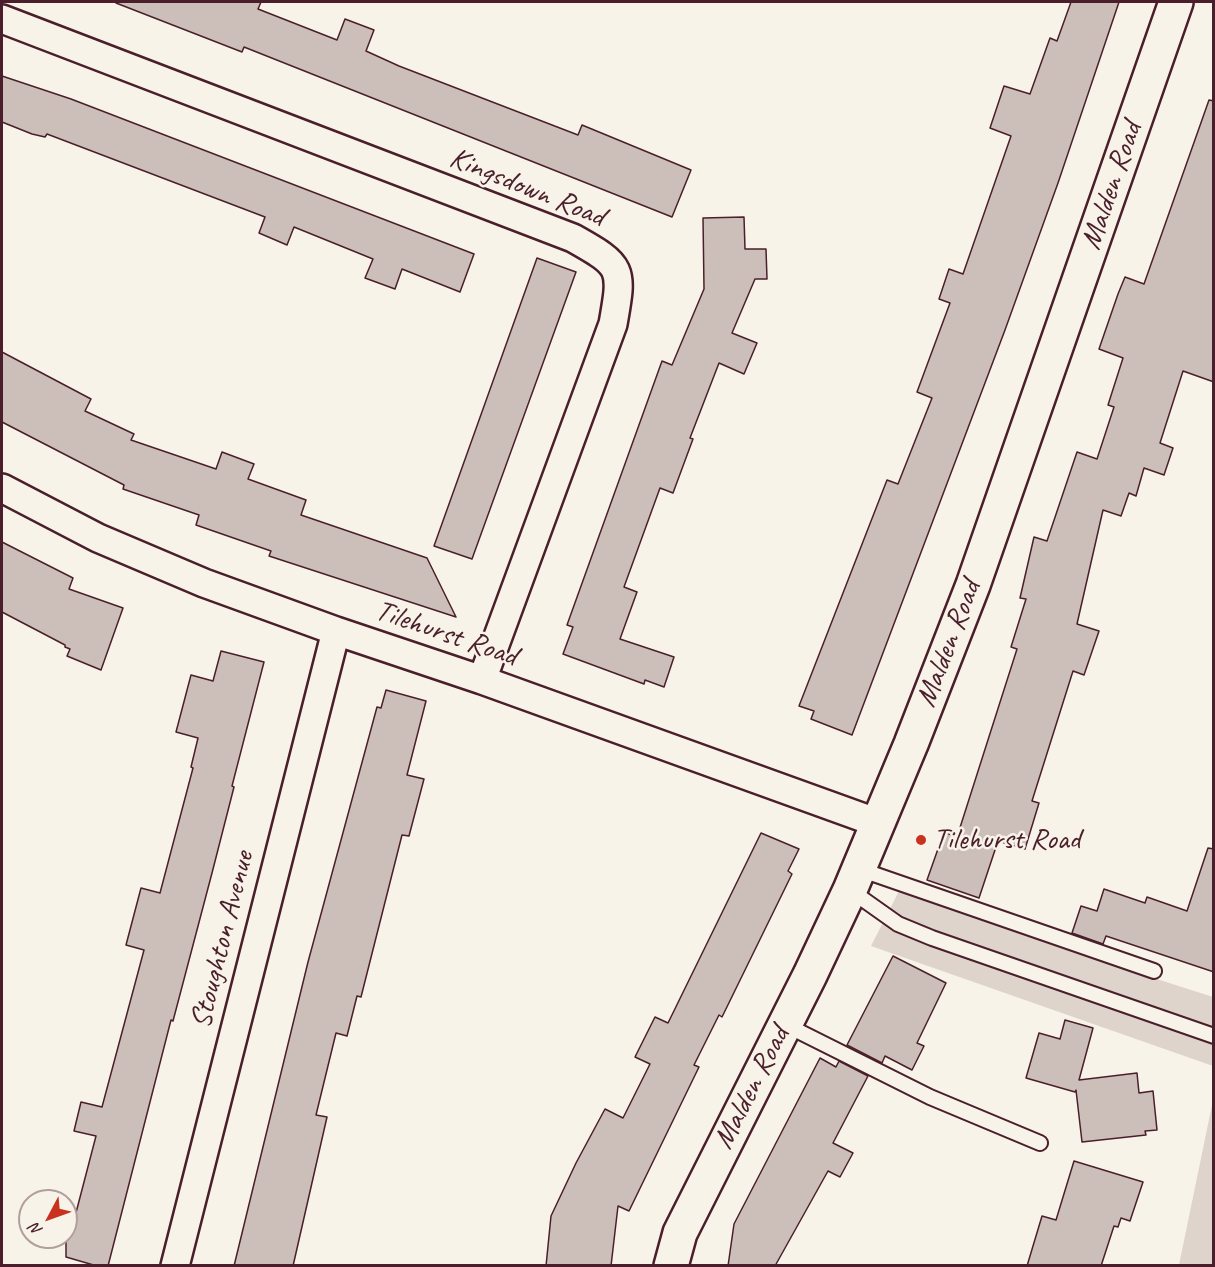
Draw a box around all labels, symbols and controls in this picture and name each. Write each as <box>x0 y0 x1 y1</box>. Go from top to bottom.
street label: Malden Road <box>1073 118 1151 254</box>
street label: Kingsdown Road <box>444 141 610 235</box>
street label: Malden Road <box>908 576 990 712</box>
street label: Tilehurst Road <box>370 593 522 675</box>
place label: Tilehurst Road <box>933 822 1080 858</box>
marker: Tilehurst Road <box>914 833 928 847</box>
street label: Stoughton Avenue <box>184 848 262 1032</box>
street label: Malden Road <box>706 1021 798 1155</box>
north arrow <box>18 1189 78 1249</box>
text: N <box>25 1219 47 1240</box>

